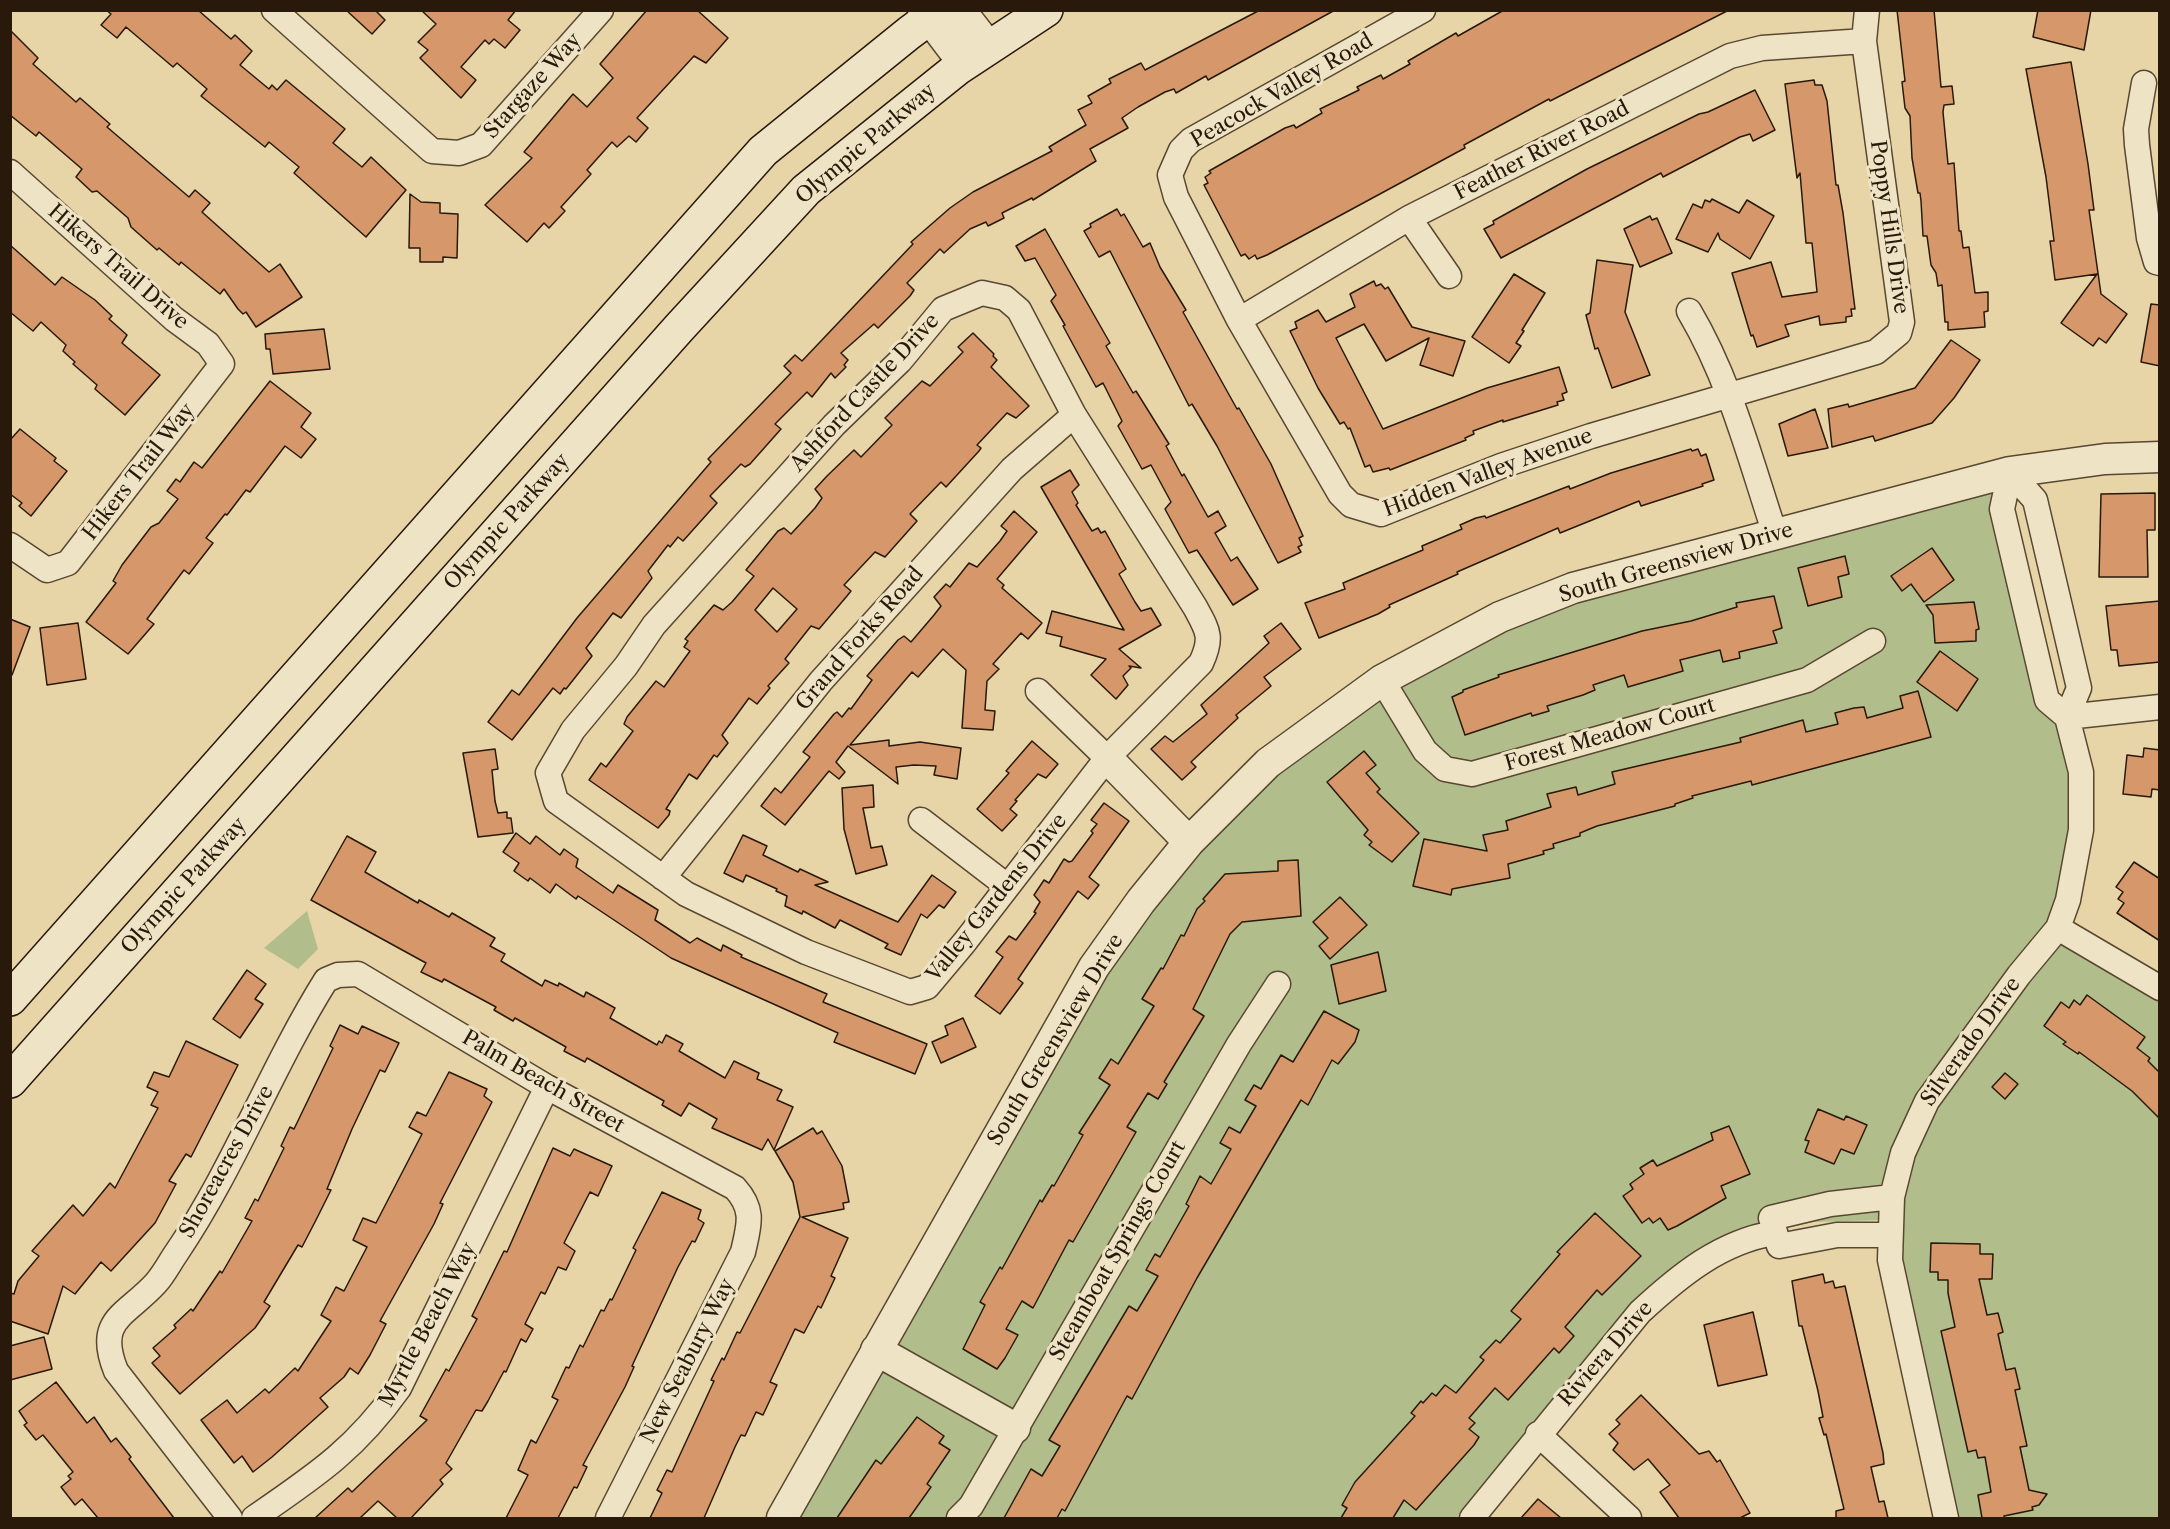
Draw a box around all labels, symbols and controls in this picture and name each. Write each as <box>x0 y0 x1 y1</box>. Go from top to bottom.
street label: Stargaze Way <box>479 28 587 144</box>
street label: Peacock Valley Road <box>1186 29 1378 153</box>
street label: Olympic Parkway <box>791 78 941 210</box>
street label: Feather River Road <box>1450 96 1634 206</box>
street label: Poppy Hills Drive <box>1864 139 1914 315</box>
street label: Hikers Trail Drive <box>43 199 193 335</box>
street label: Ashford Castle Drive <box>785 309 945 477</box>
street label: Hikers Trail Way <box>78 398 200 546</box>
street label: Hidden Valley Avenue <box>1380 423 1596 523</box>
street label: Olympic Parkway <box>439 449 575 595</box>
street label: South Greensview Drive <box>1556 517 1796 609</box>
street label: Grand Forks Road <box>791 562 929 716</box>
street label: Forest Meadow Court <box>1502 693 1718 777</box>
street label: Valley Gardens Drive <box>921 809 1073 987</box>
street label: Olympic Parkway <box>116 813 252 959</box>
street label: South Greensview Drive <box>983 930 1129 1150</box>
street label: Silverado Drive <box>1916 973 2026 1111</box>
street label: Palm Beach Street <box>458 1025 628 1139</box>
street label: Shoreacres Drive <box>175 1081 279 1243</box>
street label: Steamboat Springs Court <box>1045 1136 1191 1366</box>
street label: Myrtle Beach Way <box>374 1238 482 1412</box>
street label: New Seabury Way <box>636 1274 740 1448</box>
street label: Riviera Drive <box>1554 1296 1658 1412</box>

